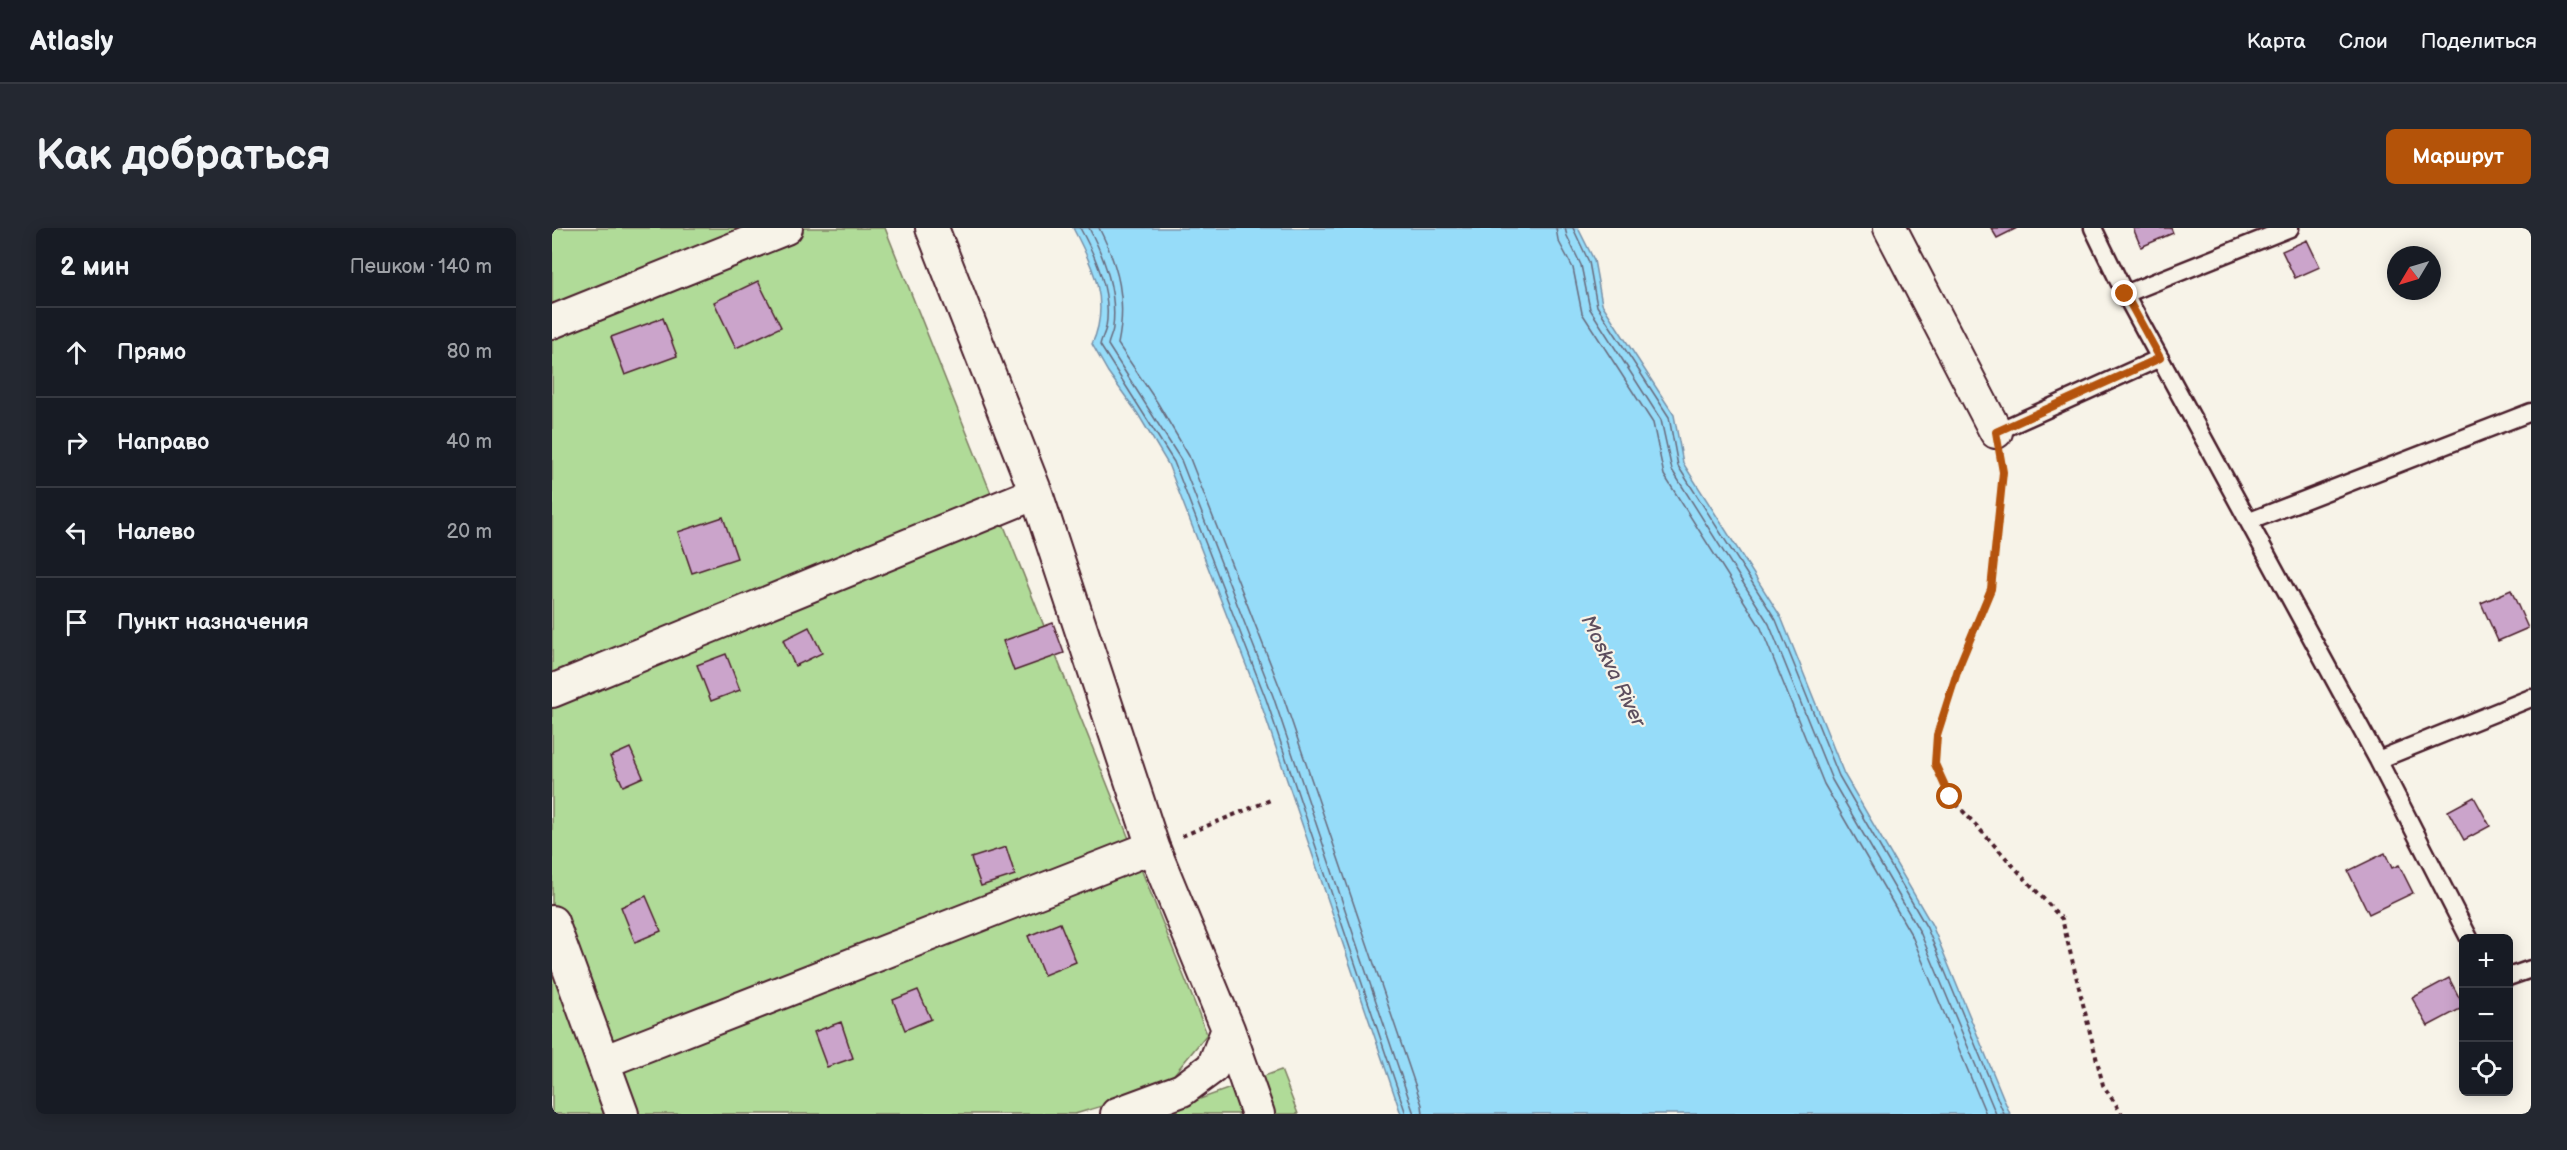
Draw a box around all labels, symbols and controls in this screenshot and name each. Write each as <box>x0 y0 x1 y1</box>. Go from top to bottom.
text: Atlasly <box>30 25 113 58</box>
text: Карта <box>2247 29 2306 54</box>
text: Слои <box>2339 29 2388 54</box>
text: Поделиться <box>2421 29 2537 54</box>
button: Маршрут <box>2386 129 2531 184</box>
text: Как добраться <box>36 131 331 182</box>
north arrow <box>2387 246 2441 300</box>
text: 2 мин <box>60 252 130 283</box>
text: Пешком · 140 m <box>350 255 492 279</box>
route end <box>2111 280 2137 306</box>
icon: ahead <box>60 336 93 369</box>
text: Прямо <box>117 339 186 366</box>
text: 80 m <box>447 340 492 364</box>
icon: right <box>60 426 93 459</box>
text: Направо <box>117 429 209 456</box>
text: 40 m <box>446 430 492 454</box>
icon: left <box>60 516 93 549</box>
text: Налево <box>117 519 195 546</box>
text: 20 m <box>447 520 492 544</box>
icon: arrive <box>60 606 93 639</box>
text: Пункт назначения <box>117 609 309 636</box>
water label: Moskva River <box>1576 611 1651 732</box>
route start <box>1936 783 1962 809</box>
map controls <box>2459 934 2513 1096</box>
button: + <box>2459 934 2513 988</box>
button: − <box>2459 988 2513 1042</box>
button: locate <box>2459 1042 2513 1096</box>

